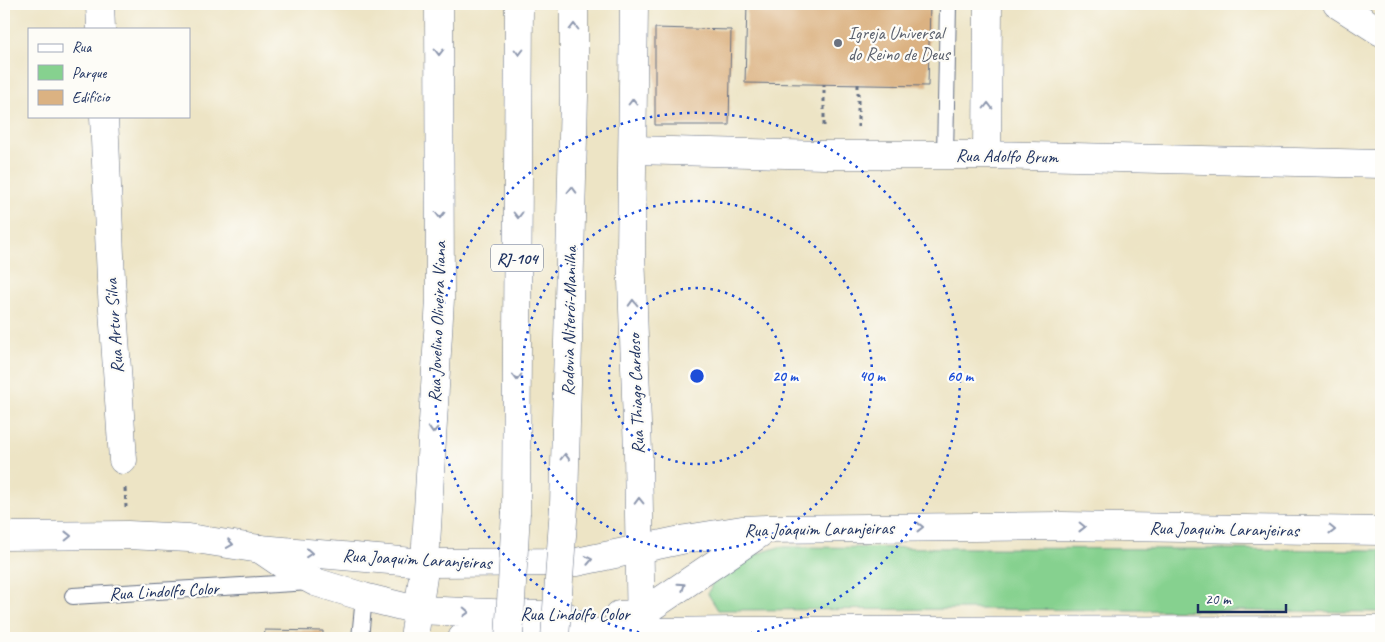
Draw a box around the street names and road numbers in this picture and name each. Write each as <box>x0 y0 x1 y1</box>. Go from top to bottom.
street label: Rua Adolfo Brum <box>956 144 1059 168</box>
street label: Rua Jovelino Oliveira Viana <box>423 240 451 403</box>
road number: RJ-104 <box>491 244 543 272</box>
street label: Rodovia Niterói-Manilha <box>557 244 581 396</box>
street label: Rua Artur Silva <box>100 276 128 374</box>
street label: Rua Thiago Cardoso <box>623 332 649 455</box>
street label: Rua Joaquim Laranjeiras <box>744 517 896 541</box>
street label: Rua Joaquim Laranjeiras <box>1149 517 1301 541</box>
street label: Rua Joaquim Laranjeiras <box>342 544 494 574</box>
street label: Rua Lindolfo Color <box>109 577 221 605</box>
street label: Rua Lindolfo Color <box>520 603 631 625</box>

